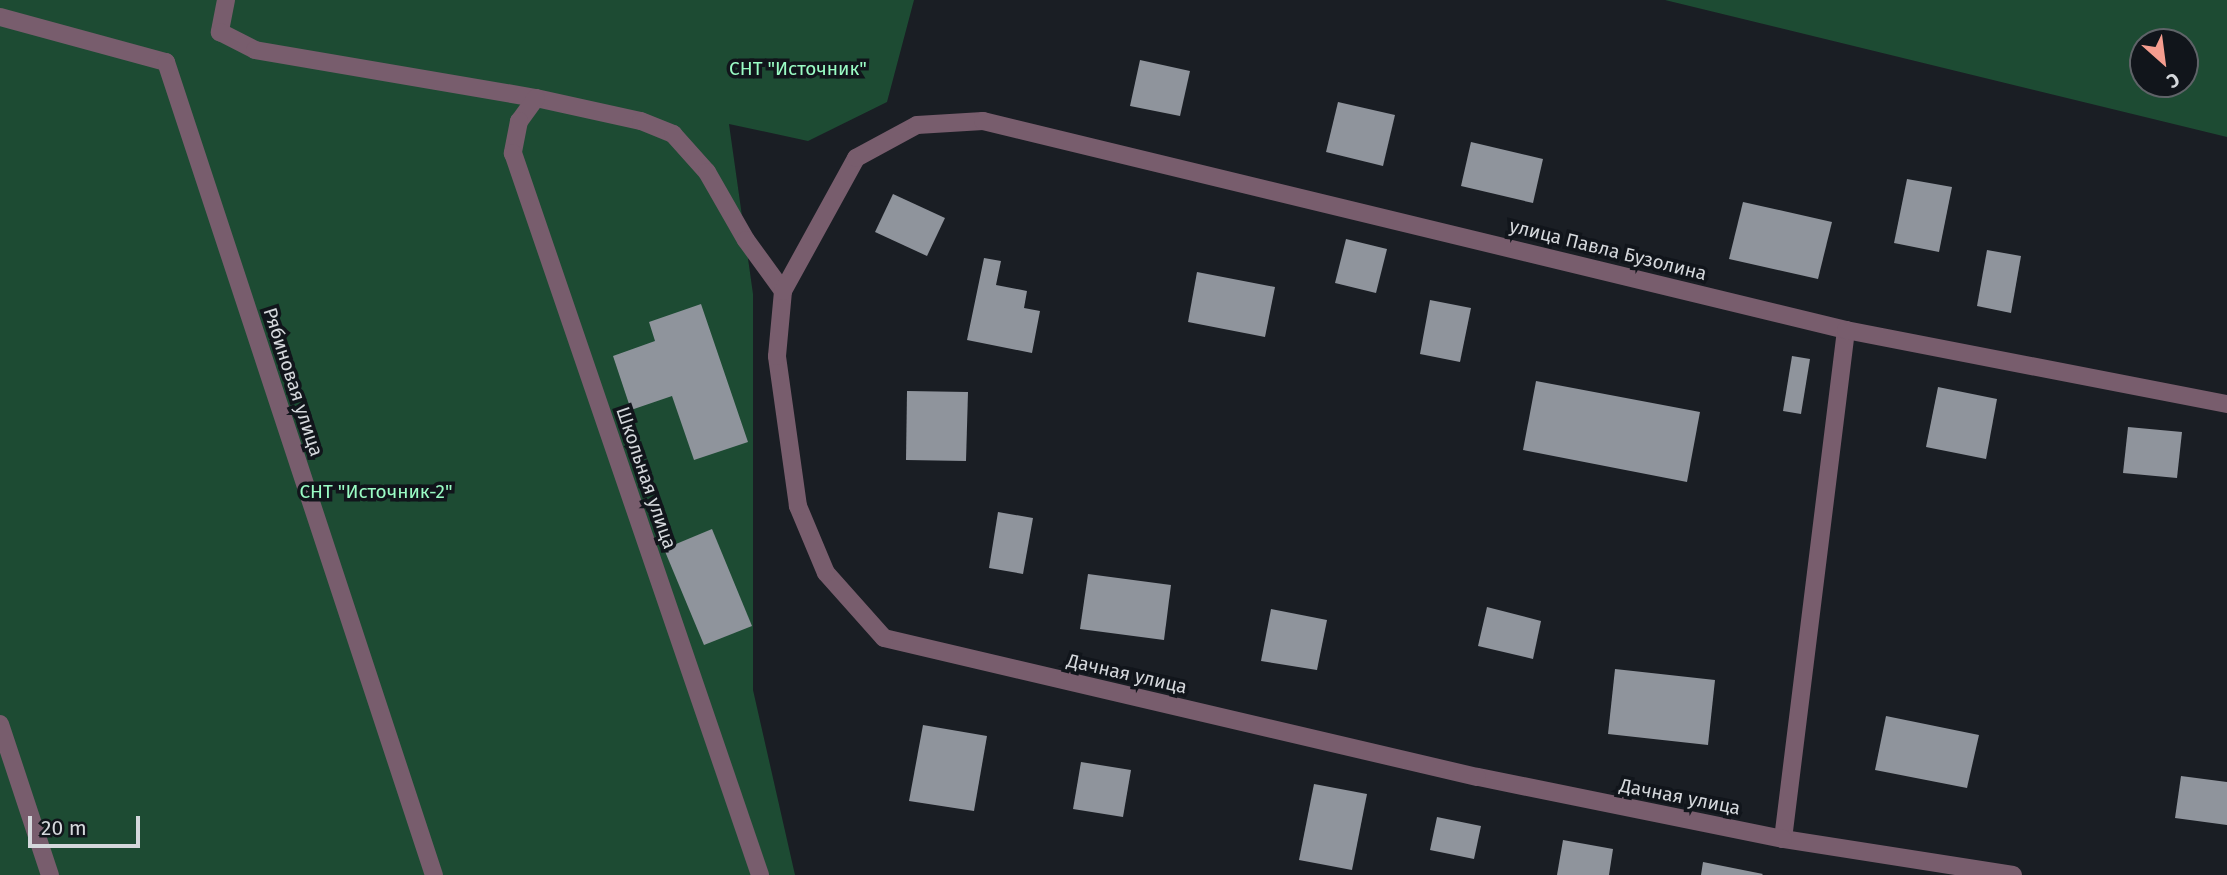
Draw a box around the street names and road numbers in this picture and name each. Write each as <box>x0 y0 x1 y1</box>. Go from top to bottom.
street label: улица Павла Бузолина <box>1507 214 1709 286</box>
street label: Рябиновая улица <box>258 305 328 459</box>
street label: Школьная улица <box>611 404 681 552</box>
street label: Дачная улица <box>1065 649 1189 699</box>
street label: Дачная улица <box>1618 774 1742 820</box>

